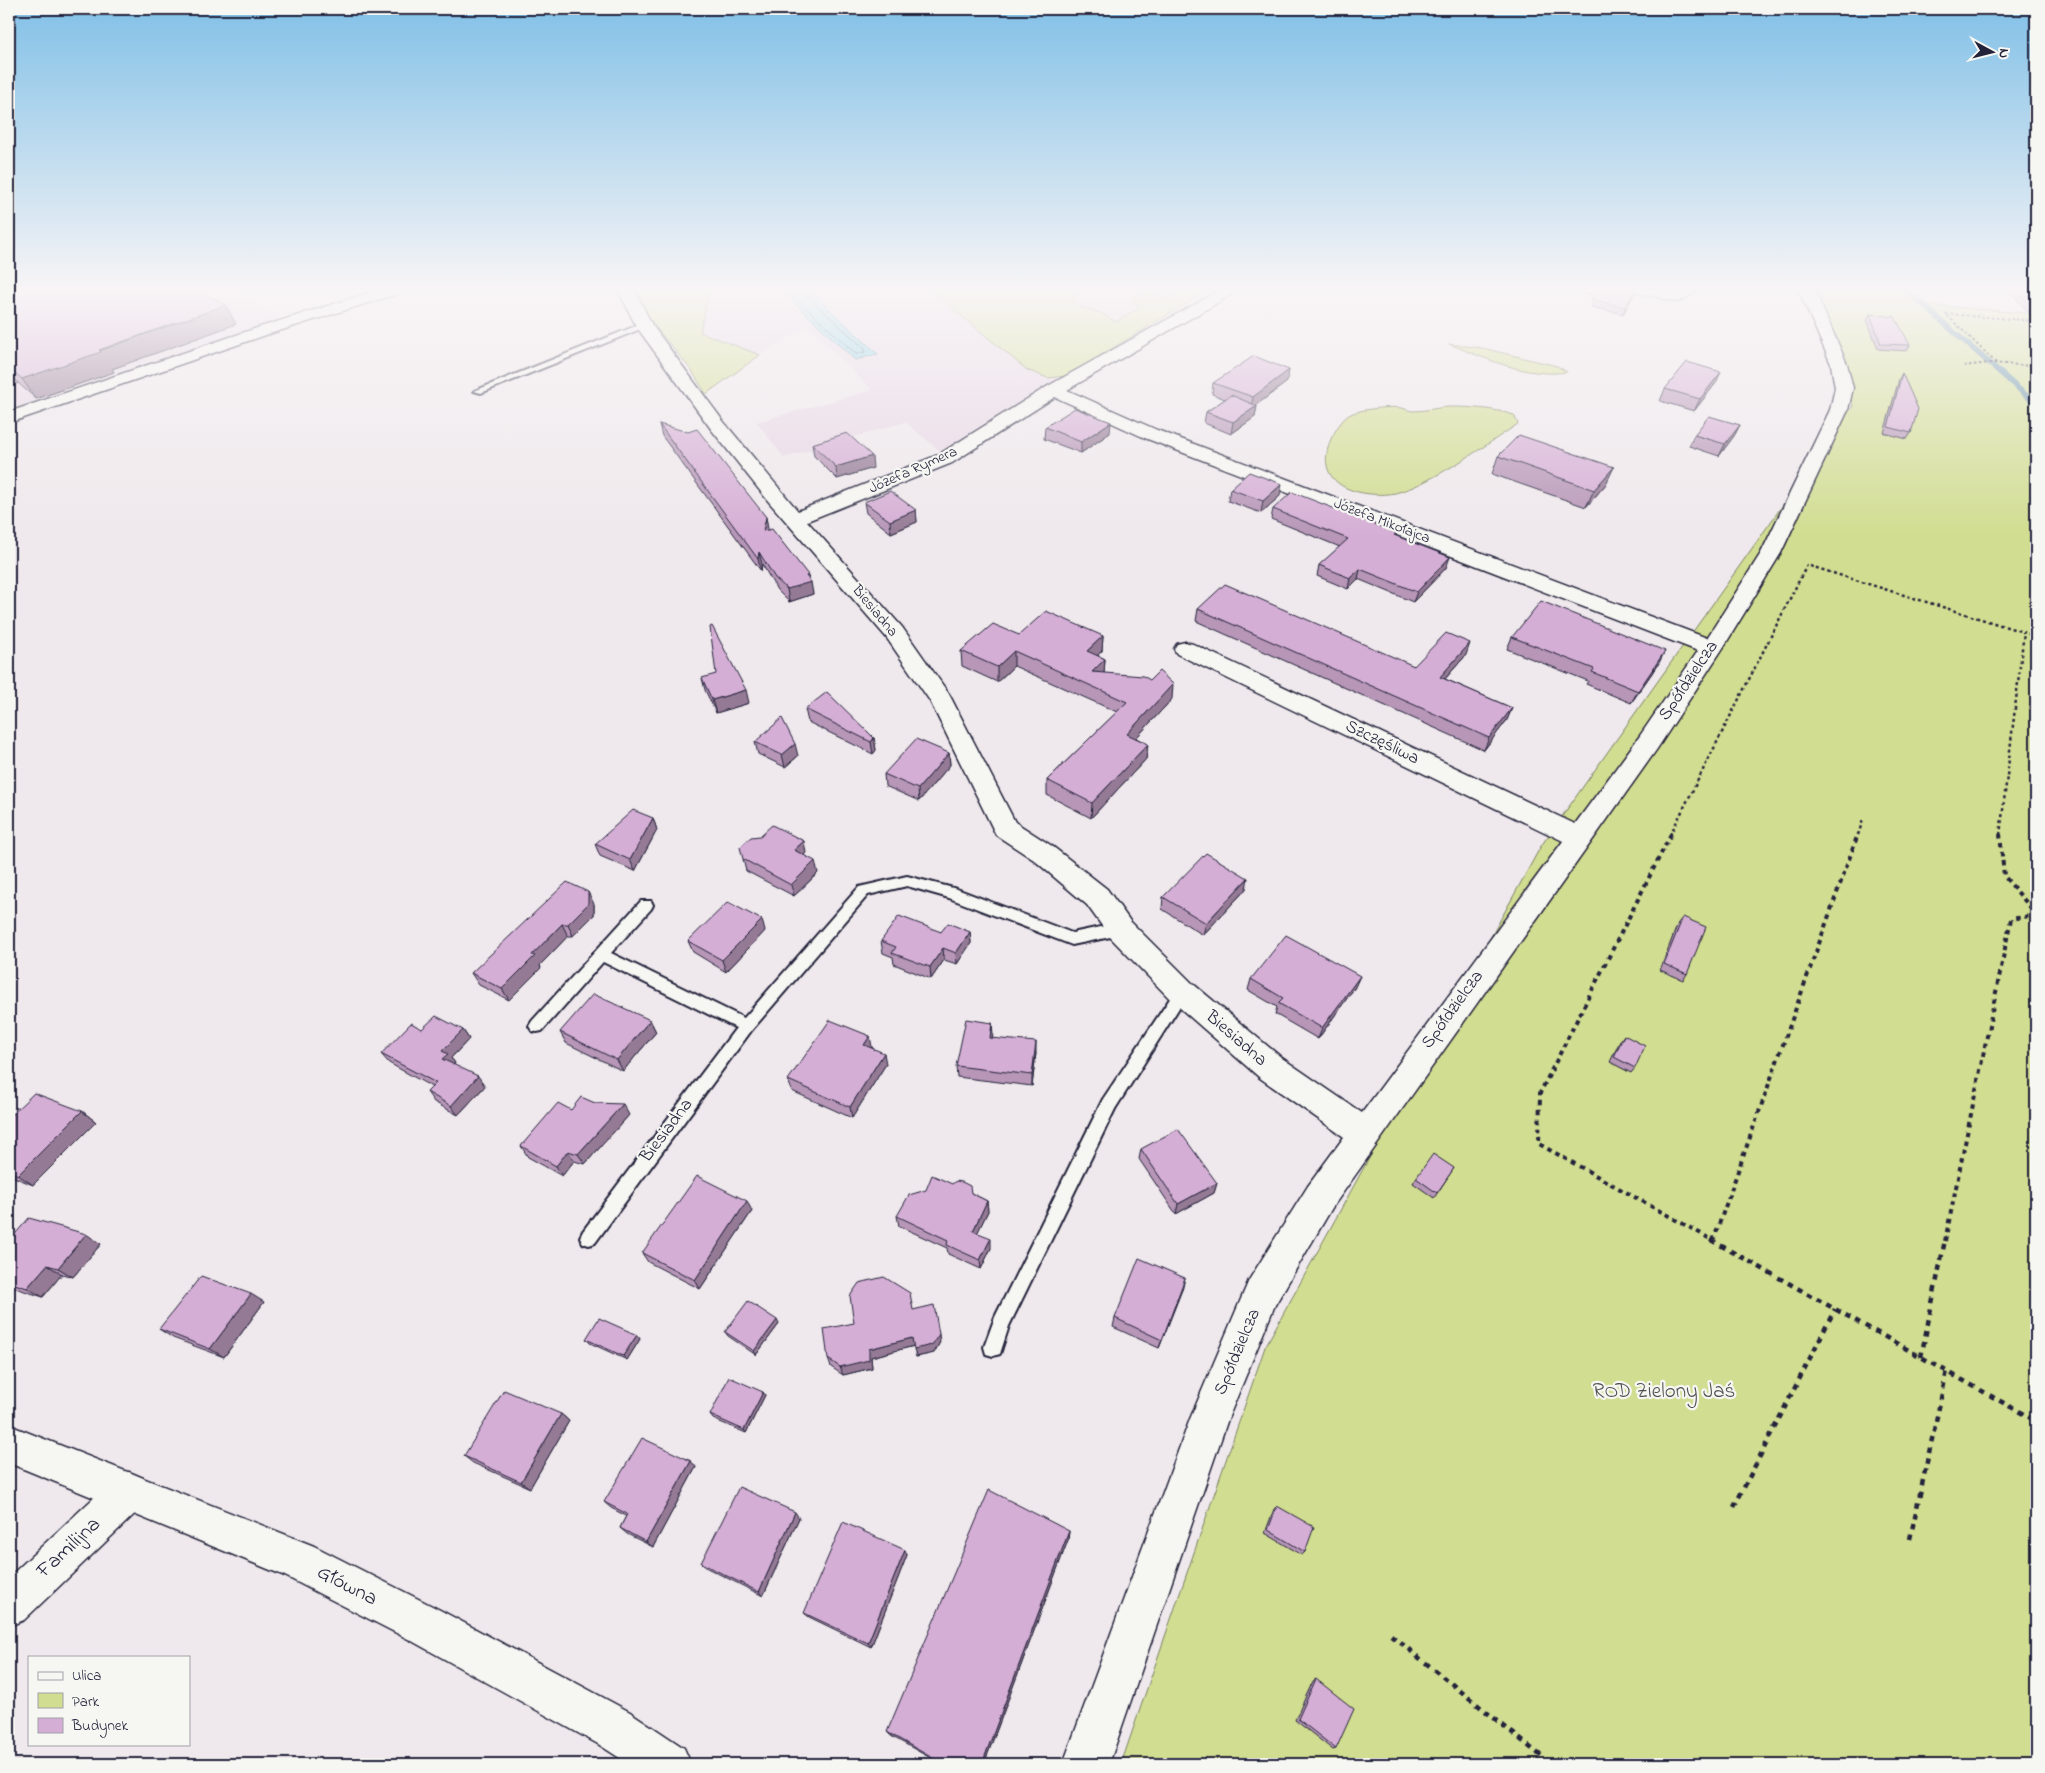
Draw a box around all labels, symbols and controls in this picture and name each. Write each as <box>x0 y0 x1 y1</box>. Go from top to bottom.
north arrow <box>1968 28 2018 78</box>
text: N <box>1992 47 2014 59</box>
street label: Józefa Rymera <box>865 441 961 500</box>
street label: Józefa Mikołajca <box>1330 492 1434 550</box>
street label: Biesiadna <box>846 579 903 642</box>
street label: Spółdzielcza <box>1653 636 1725 726</box>
street label: Szczęśliwa <box>1341 714 1423 772</box>
street label: Spółdzielcza <box>1416 965 1490 1055</box>
street label: Biesiadna <box>1199 1004 1273 1073</box>
street label: Biesiadna <box>634 1094 700 1169</box>
street label: Spółdzielcza <box>1208 1305 1268 1399</box>
park label: ROD Zielony Jaś <box>1593 1377 1735 1409</box>
street label: Familijna <box>29 1510 108 1586</box>
street label: Główna <box>312 1558 382 1614</box>
legend <box>28 1656 190 1746</box>
text: Ulica <box>72 1665 101 1687</box>
text: Park <box>72 1691 100 1713</box>
text: Budynek <box>71 1715 129 1738</box>

